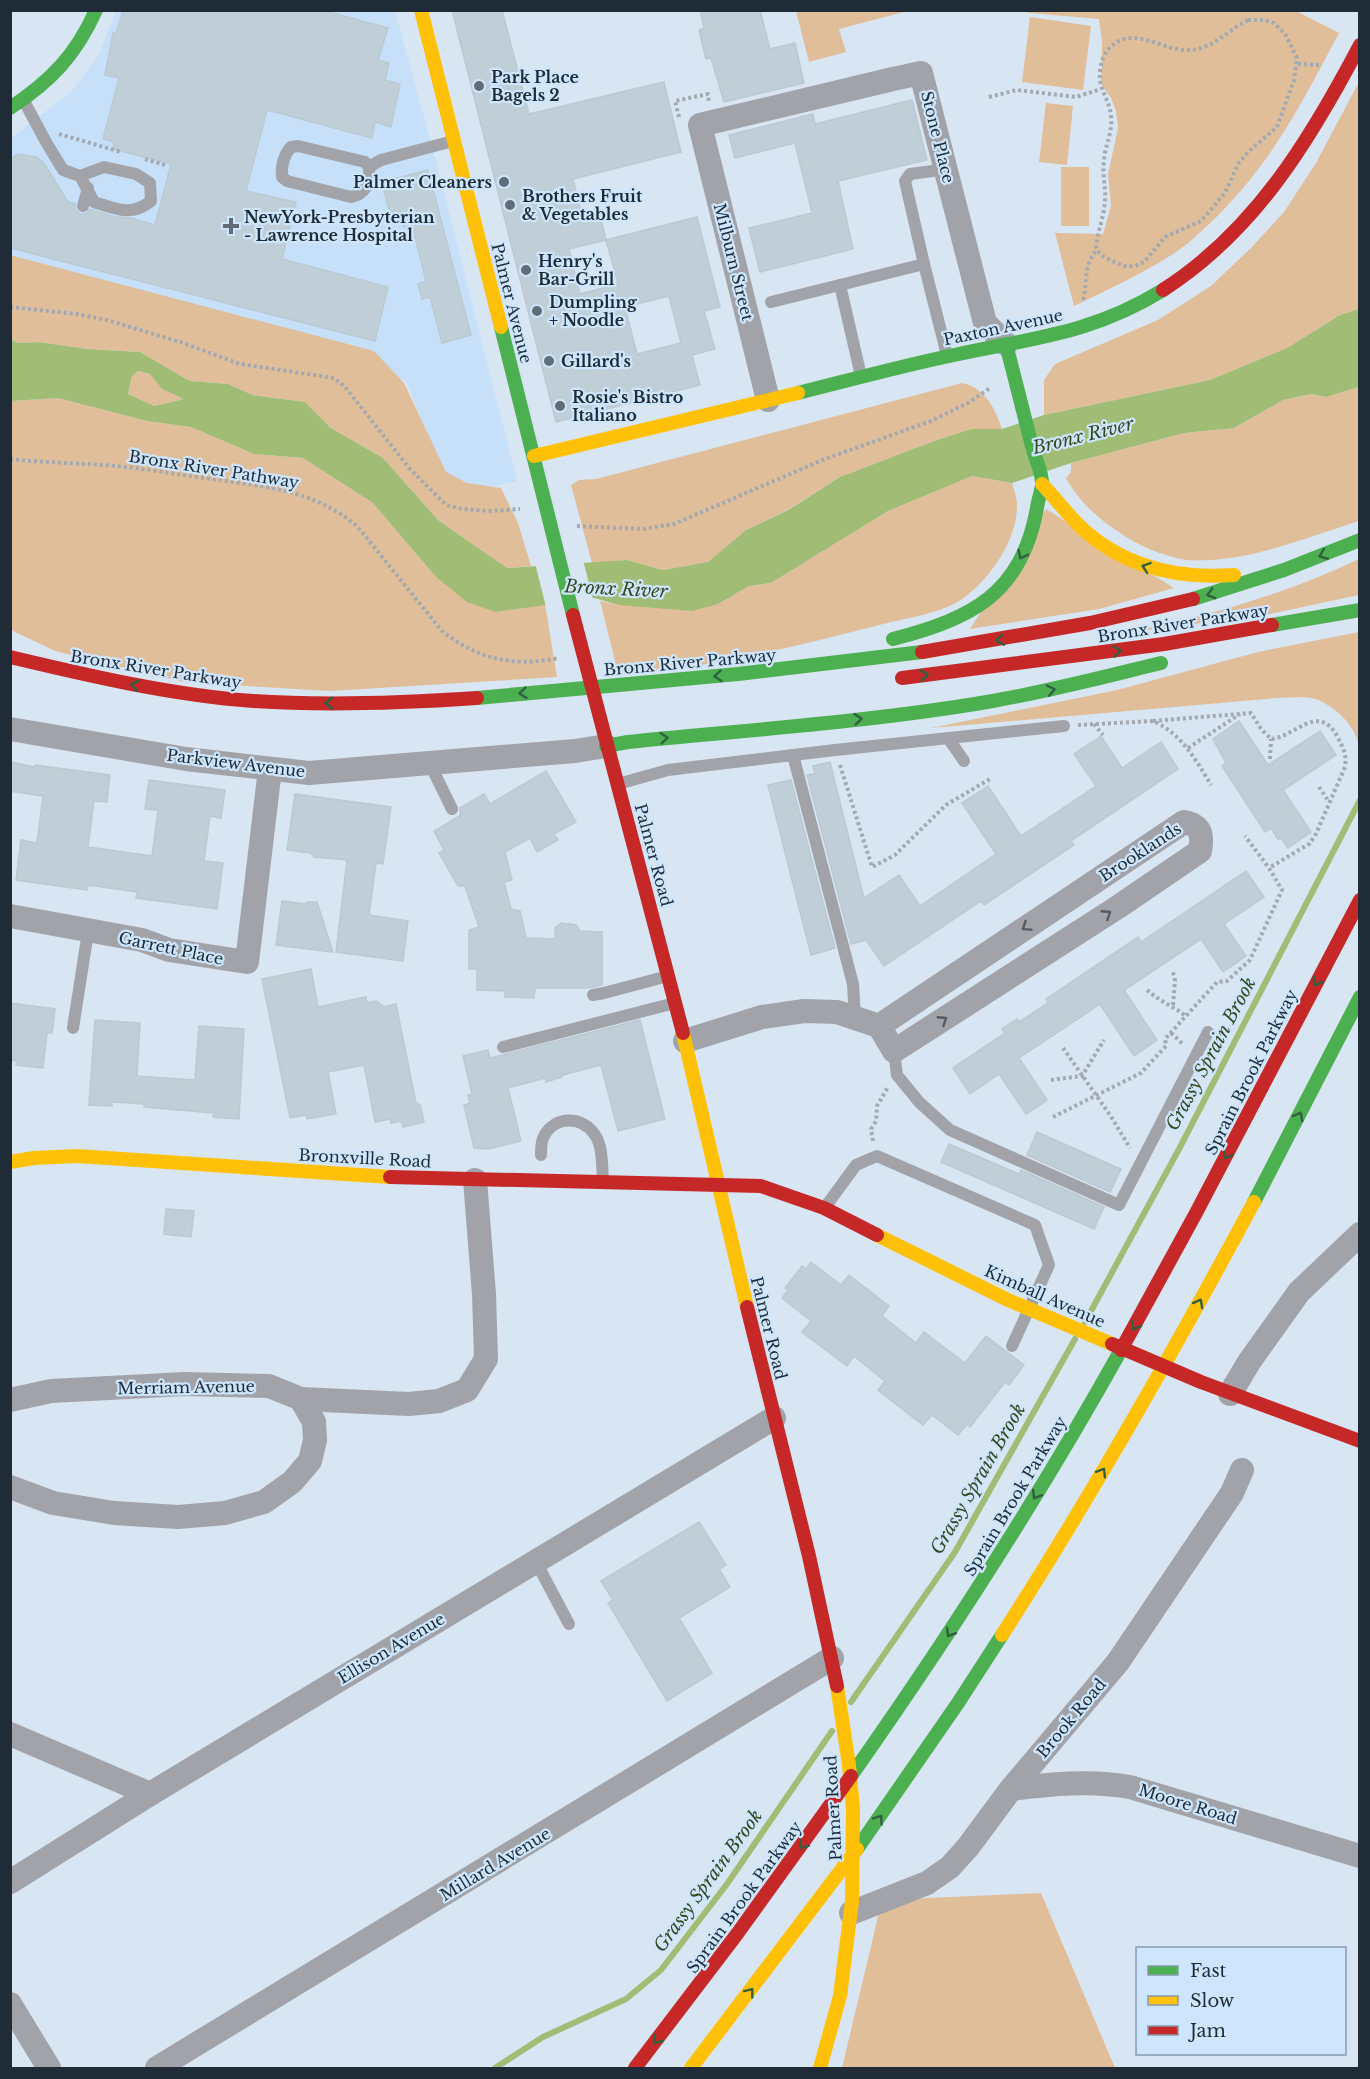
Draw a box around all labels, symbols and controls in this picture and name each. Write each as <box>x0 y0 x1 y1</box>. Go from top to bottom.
place label: Park Place Bagels 2 <box>491 67 579 105</box>
marker: Park Place Bagels 2 <box>472 79 486 93</box>
street label: Stone Place <box>917 89 959 185</box>
place label: Palmer Cleaners <box>353 172 492 192</box>
marker: Palmer Cleaners <box>497 175 511 189</box>
place label: Brothers Fruit & Vegetables <box>522 186 643 224</box>
marker: Brothers Fruit & Vegetables <box>503 198 517 212</box>
street label: Milburn Street <box>710 201 758 323</box>
place label: NewYork-Presbyterian - Lawrence Hospital <box>244 207 435 245</box>
marker: NewYork-Presbyterian - Lawrence Hospital <box>222 217 240 235</box>
street label: Palmer Avenue <box>487 241 537 365</box>
place label: Henry's Bar-Grill <box>538 251 615 289</box>
marker: Henry's Bar-Grill <box>519 263 533 277</box>
place label: Dumpling + Noodle <box>549 292 638 330</box>
marker: Dumpling + Noodle <box>530 304 544 318</box>
street label: Paxton Avenue <box>941 305 1065 349</box>
place label: Gillard's <box>561 351 631 371</box>
marker: Gillard's <box>542 354 556 368</box>
place label: Rosie's Bistro Italiano <box>572 387 683 425</box>
marker: Rosie's Bistro Italiano <box>553 399 567 413</box>
water label: Bronx River <box>1029 413 1137 459</box>
street label: Bronx River Pathway <box>127 446 301 492</box>
one-way arrow <box>1017 548 1029 559</box>
one-way arrow <box>1319 548 1330 560</box>
one-way arrow <box>1141 561 1152 574</box>
water label: Bronx River <box>563 575 669 603</box>
one-way arrow <box>1207 587 1217 600</box>
street label: Bronx River Parkway <box>1096 599 1271 646</box>
one-way arrow <box>996 634 1005 646</box>
street label: Bronx River Parkway <box>603 644 778 680</box>
one-way arrow <box>1113 645 1122 657</box>
street label: Bronx River Parkway <box>69 646 244 693</box>
one-way arrow <box>713 669 722 682</box>
one-way arrow <box>919 670 928 682</box>
one-way arrow <box>130 679 140 692</box>
one-way arrow <box>1045 684 1055 697</box>
one-way arrow <box>519 686 528 699</box>
one-way arrow <box>324 697 333 709</box>
one-way arrow <box>853 713 863 726</box>
one-way arrow <box>659 732 669 745</box>
street label: Parkview Avenue <box>166 745 306 781</box>
street label: Palmer Road <box>631 801 677 909</box>
street label: Brooklands <box>1095 818 1185 886</box>
one-way arrow <box>1101 911 1112 922</box>
one-way arrow <box>1022 919 1033 930</box>
street label: Garrett Place <box>117 927 225 969</box>
water label: Grassy Sprain Brook <box>1161 974 1261 1134</box>
one-way arrow <box>1313 975 1324 986</box>
street label: Sprain Brook Parkway <box>1201 985 1302 1158</box>
one-way arrow <box>937 1016 948 1027</box>
one-way arrow <box>1292 1111 1303 1122</box>
street label: Bronxville Road <box>298 1145 432 1171</box>
one-way arrow <box>1223 1149 1234 1159</box>
street label: Kimball Avenue <box>982 1260 1108 1332</box>
street label: Palmer Road <box>747 1274 792 1382</box>
one-way arrow <box>1192 1299 1203 1309</box>
one-way arrow <box>1130 1320 1142 1331</box>
street label: Merriam Avenue <box>117 1376 255 1398</box>
water label: Grassy Sprain Brook <box>926 1400 1030 1558</box>
street label: Sprain Brook Parkway <box>959 1412 1071 1580</box>
one-way arrow <box>1095 1468 1107 1478</box>
one-way arrow <box>1032 1489 1043 1499</box>
street label: Ellison Avenue <box>334 1608 448 1688</box>
one-way arrow <box>946 1626 957 1637</box>
street label: Brook Road <box>1032 1674 1110 1762</box>
street label: Palmer Road <box>820 1755 846 1861</box>
street label: Moore Road <box>1136 1780 1240 1828</box>
water label: Grassy Sprain Brook <box>649 1806 767 1956</box>
one-way arrow <box>872 1815 883 1826</box>
street label: Sprain Brook Parkway <box>682 1817 806 1977</box>
street label: Millard Avenue <box>436 1823 554 1905</box>
one-way arrow <box>799 1838 810 1849</box>
legend <box>1136 1947 1346 2055</box>
text: Fast <box>1190 1960 1227 1982</box>
one-way arrow <box>742 1988 753 1999</box>
text: Slow <box>1190 1990 1235 2012</box>
text: Jam <box>1188 2020 1226 2042</box>
one-way arrow <box>653 2033 664 2044</box>

